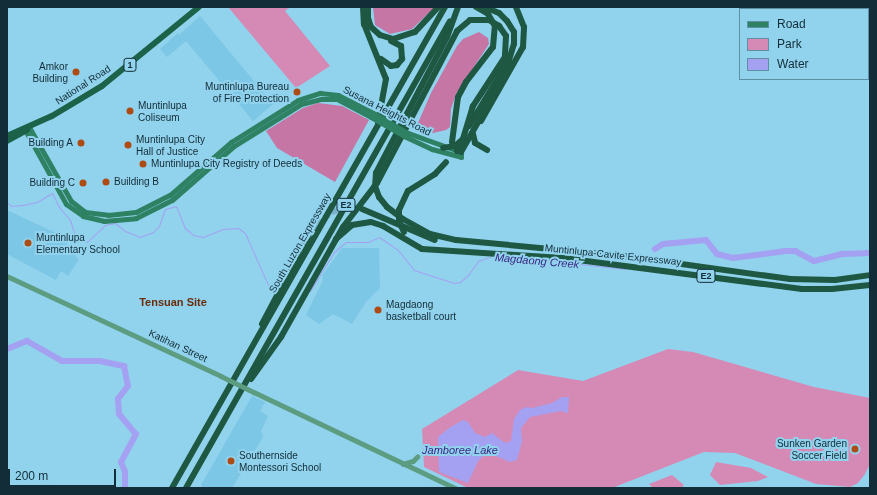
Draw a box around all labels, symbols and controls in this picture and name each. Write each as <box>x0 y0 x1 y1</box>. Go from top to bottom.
legend <box>739 8 869 80</box>
text: Road <box>777 17 806 31</box>
text: Park <box>777 37 802 51</box>
text: Water <box>777 57 809 71</box>
road number: 1 <box>123 58 137 72</box>
place label: Amkor Building <box>32 60 68 84</box>
street label: National Road <box>53 63 113 107</box>
marker: Amkor Building <box>71 67 81 77</box>
place label: Muntinlupa Bureau of Fire Protection <box>205 80 289 104</box>
street label: Susana Heights Road <box>341 84 433 138</box>
marker: Muntinlupa Bureau of Fire Protection <box>292 87 302 97</box>
place label: Muntinlupa Coliseum <box>138 99 187 122</box>
marker: Muntinlupa Coliseum <box>125 106 135 116</box>
place label: Muntinlupa City Hall of Justice <box>136 133 205 156</box>
place label: Building A <box>28 137 73 149</box>
marker: Building A <box>76 138 86 148</box>
marker: Muntinlupa City Hall of Justice <box>123 140 133 150</box>
place label: Muntinlupa City Registry of Deeds <box>151 158 302 170</box>
marker: Muntinlupa City Registry of Deeds <box>138 159 148 169</box>
place label: Building B <box>114 176 159 188</box>
place label: Building C <box>29 177 75 189</box>
marker: Building B <box>101 177 111 187</box>
marker: Building C <box>78 178 88 188</box>
street label: South Luzon Expressway <box>267 191 333 295</box>
road number: E2 <box>336 198 356 212</box>
place label: Muntinlupa Elementary School <box>36 231 120 254</box>
marker: Muntinlupa Elementary School <box>23 238 33 248</box>
street label: Muntinlupa-Cavite Expressway <box>544 242 682 268</box>
water label: Magdaong Creek <box>494 251 580 271</box>
road number: E2 <box>696 269 716 283</box>
district label: Tensuan Site <box>139 295 207 309</box>
place label: Magdaong basketball court <box>386 298 456 322</box>
marker: Magdaong basketball court <box>373 305 383 315</box>
street label: Katihan Street <box>147 327 209 365</box>
place label: Sunken Garden Soccer Field <box>777 437 847 460</box>
water label: Jamboree Lake <box>422 443 498 457</box>
marker: Sunken Garden Soccer Field <box>850 444 860 454</box>
place label: Southernside Montessori School <box>239 449 321 472</box>
marker: Southernside Montessori School <box>226 456 236 466</box>
scale bar <box>10 461 118 487</box>
text: 200 m <box>15 469 48 483</box>

